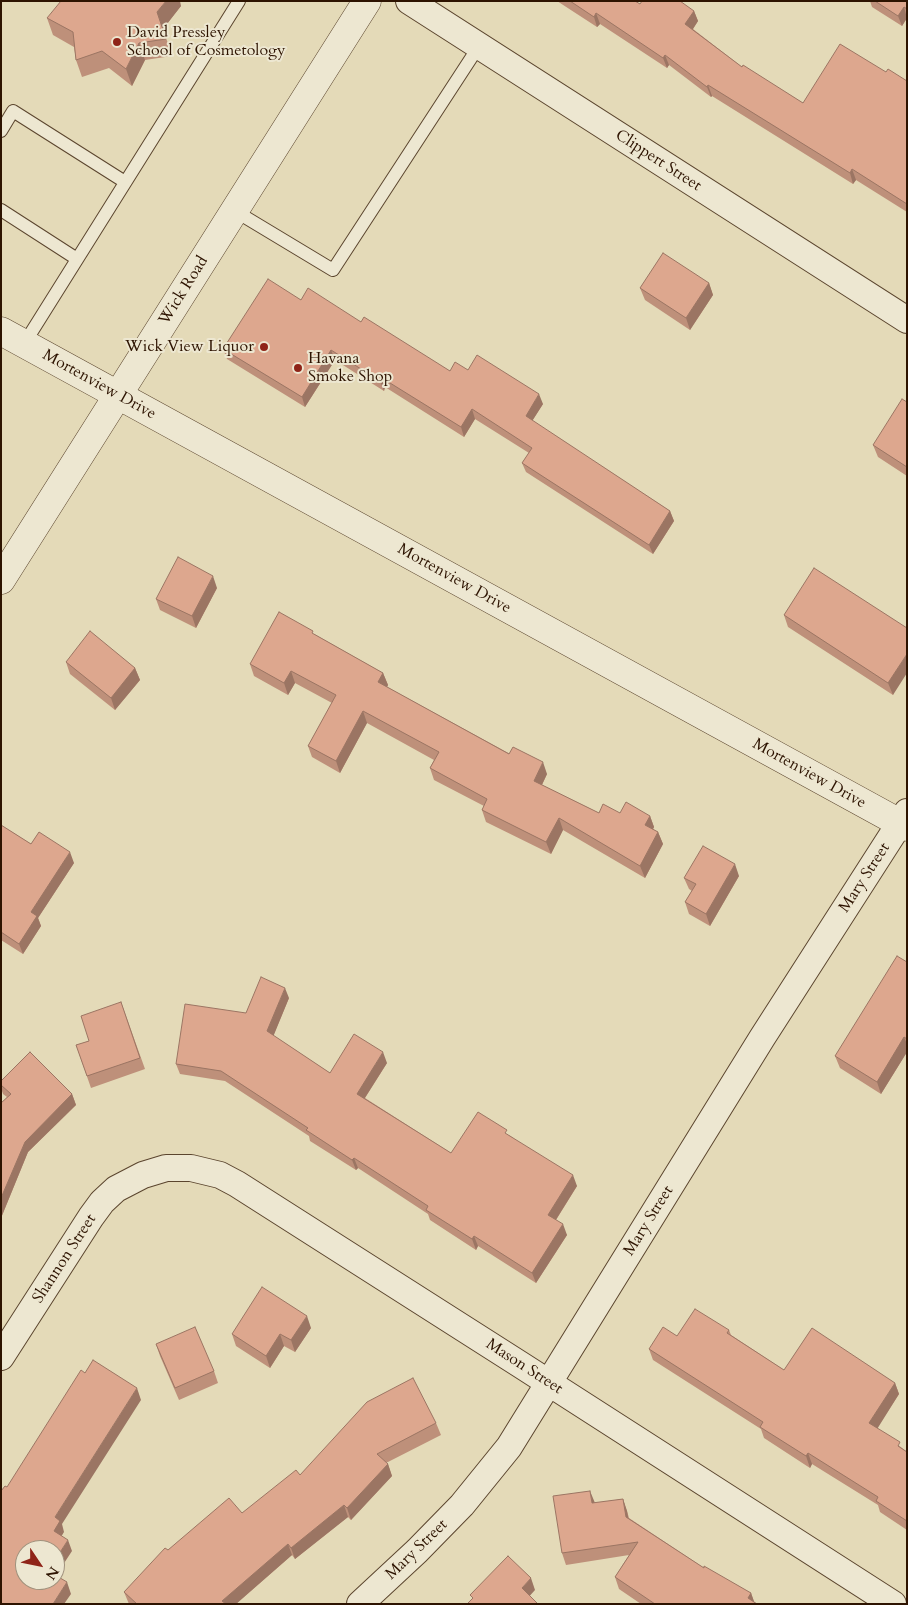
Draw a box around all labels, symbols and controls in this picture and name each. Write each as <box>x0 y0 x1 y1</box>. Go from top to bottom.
place label: David Pressley School of Cosmetology <box>127 23 285 61</box>
marker: David Pressley School of Cosmetology <box>111 36 123 48</box>
street label: Clippert Street <box>611 126 705 196</box>
street label: Wick Road <box>155 253 213 329</box>
place label: Wick View Liquor <box>125 337 254 357</box>
marker: Wick View Liquor <box>258 341 270 353</box>
street label: Mortenview Drive <box>39 346 159 424</box>
place label: Havana Smoke Shop <box>308 349 392 387</box>
marker: Havana Smoke Shop <box>292 362 304 374</box>
street label: Mortenview Drive <box>394 540 514 618</box>
street label: Mortenview Drive <box>749 735 869 813</box>
street label: Mary Street <box>835 840 895 916</box>
street label: Mary Street <box>620 1182 678 1260</box>
street label: Shannon Street <box>29 1211 101 1307</box>
street label: Mason Street <box>482 1335 566 1399</box>
street label: Mary Street <box>382 1516 452 1584</box>
north arrow <box>15 1540 65 1590</box>
text: N <box>41 1563 63 1583</box>

